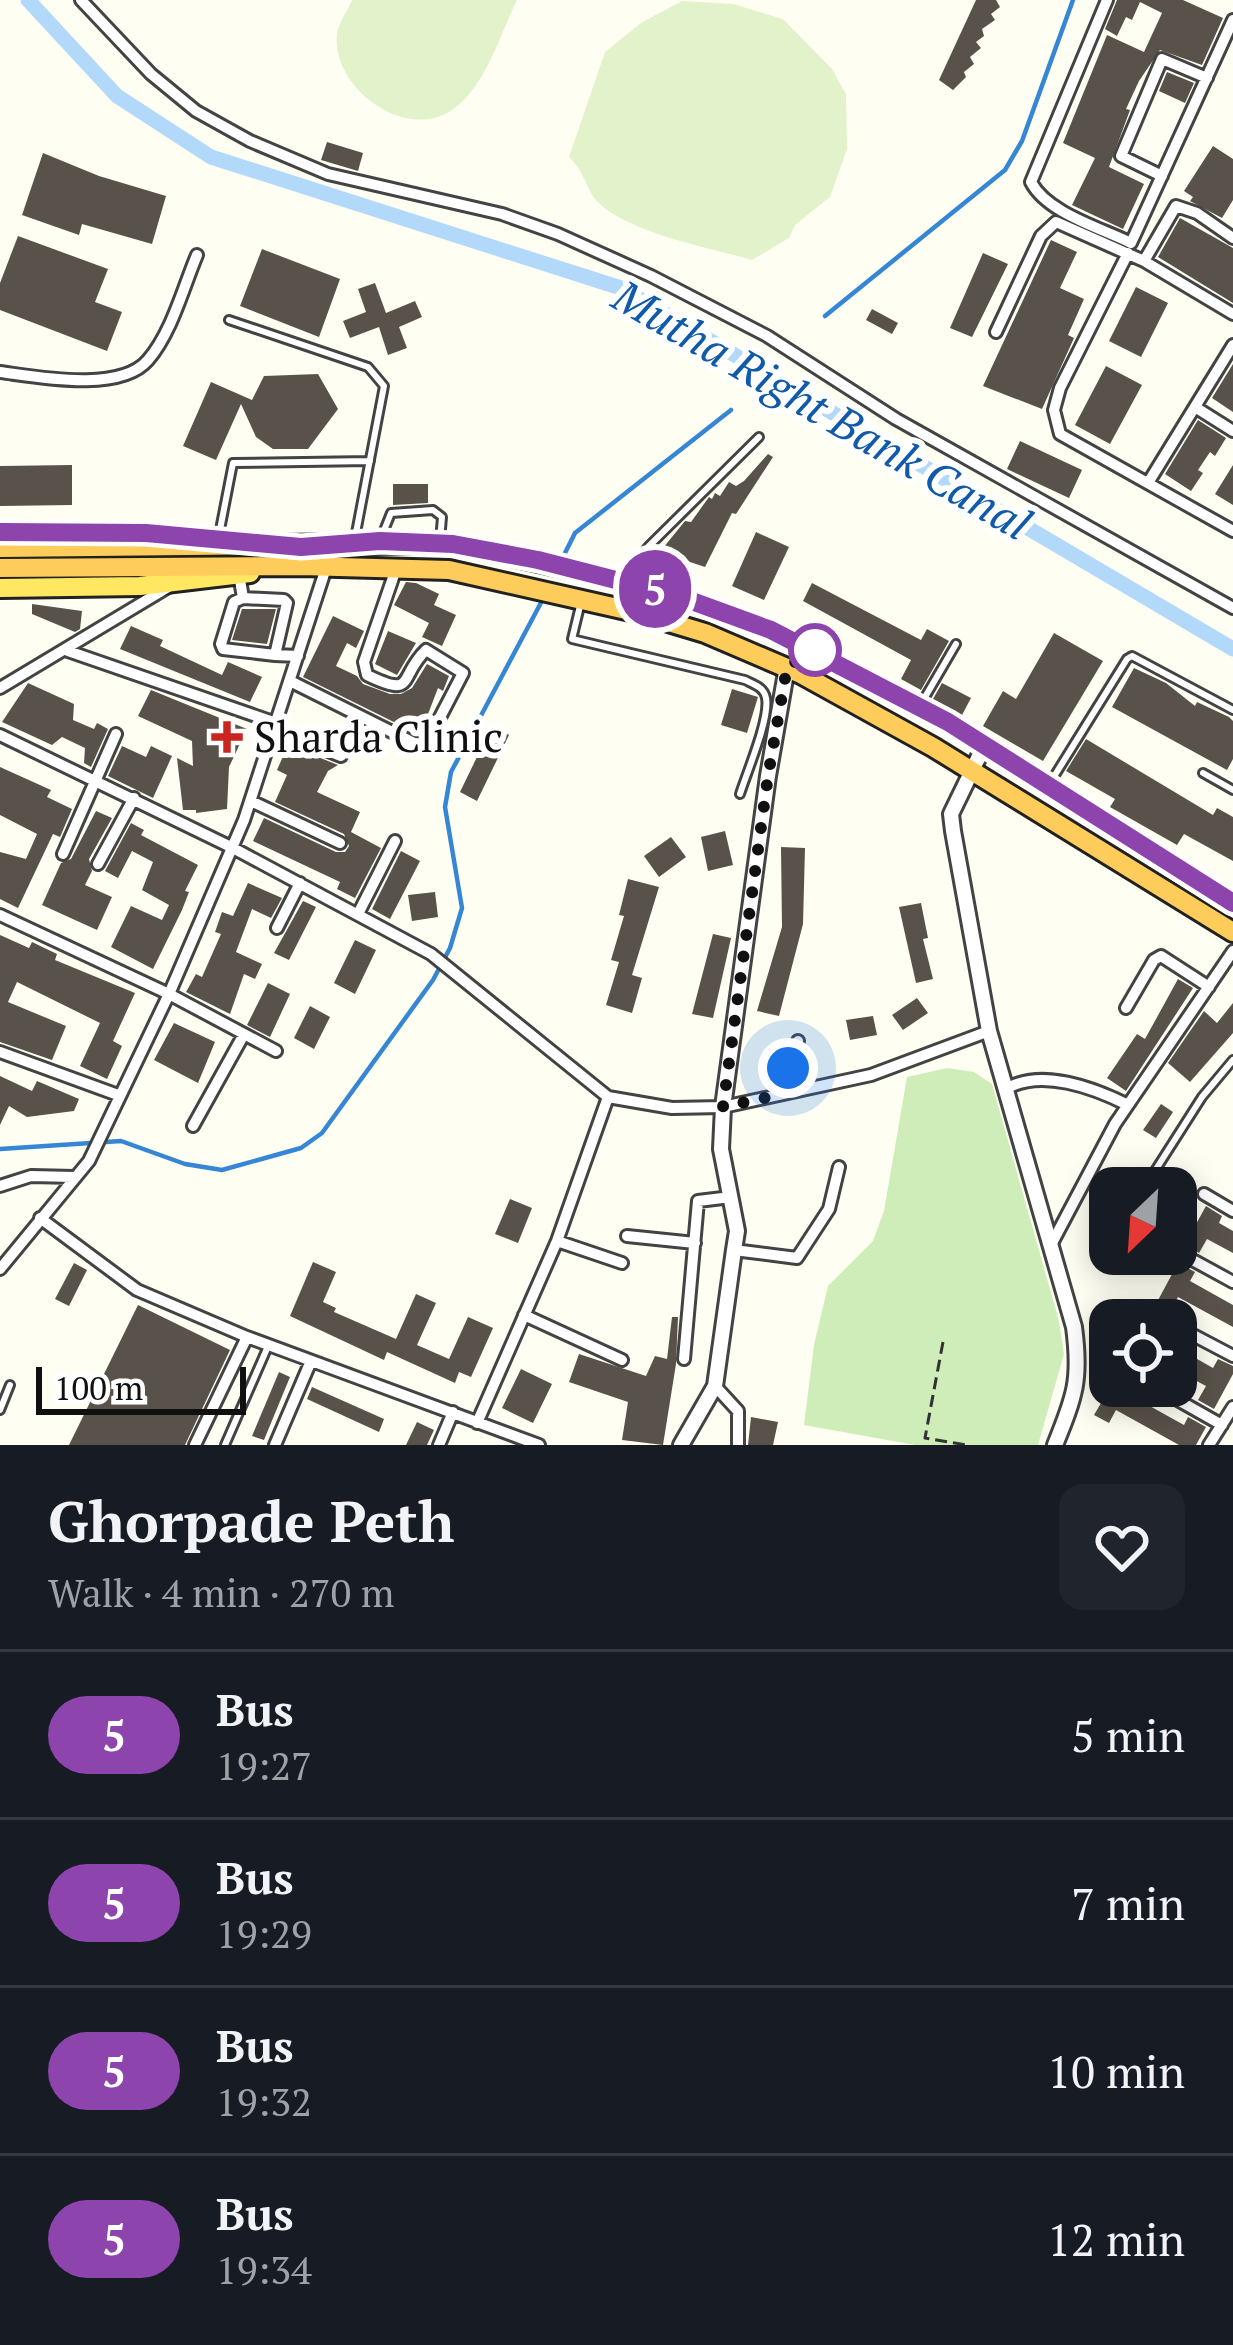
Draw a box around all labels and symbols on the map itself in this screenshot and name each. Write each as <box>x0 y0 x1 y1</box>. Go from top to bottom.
water label: Mutha Right Bank Canal <box>602 264 1043 554</box>
line badge: 5 <box>616 550 694 628</box>
unlabelled marker <box>790 625 840 675</box>
place label: Sharda Clinic <box>254 708 503 764</box>
marker: Sharda Clinic <box>211 721 243 753</box>
your location <box>758 1038 818 1098</box>
north arrow <box>1089 1167 1197 1275</box>
scale bar <box>36 1361 246 1414</box>

